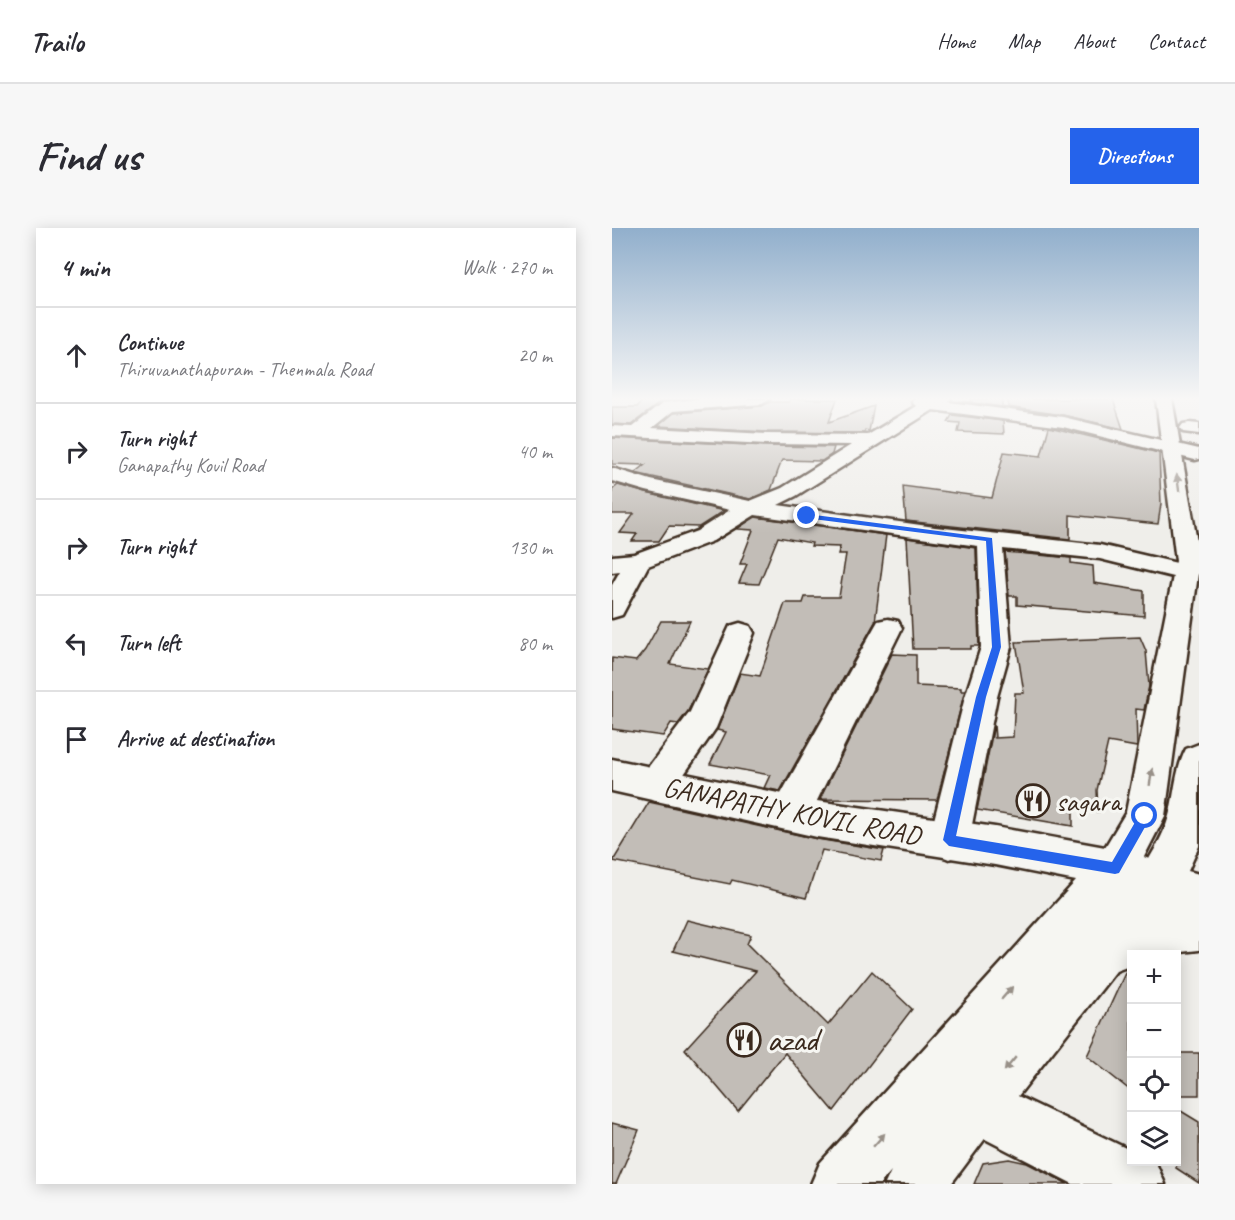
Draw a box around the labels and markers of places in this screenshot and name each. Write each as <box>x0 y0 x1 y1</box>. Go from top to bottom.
restaurant icon: sagara <box>1015 783 1051 819</box>
place label: sagara <box>1056 784 1123 819</box>
place label: azad <box>767 1019 823 1061</box>
restaurant icon: azad <box>726 1022 762 1058</box>

